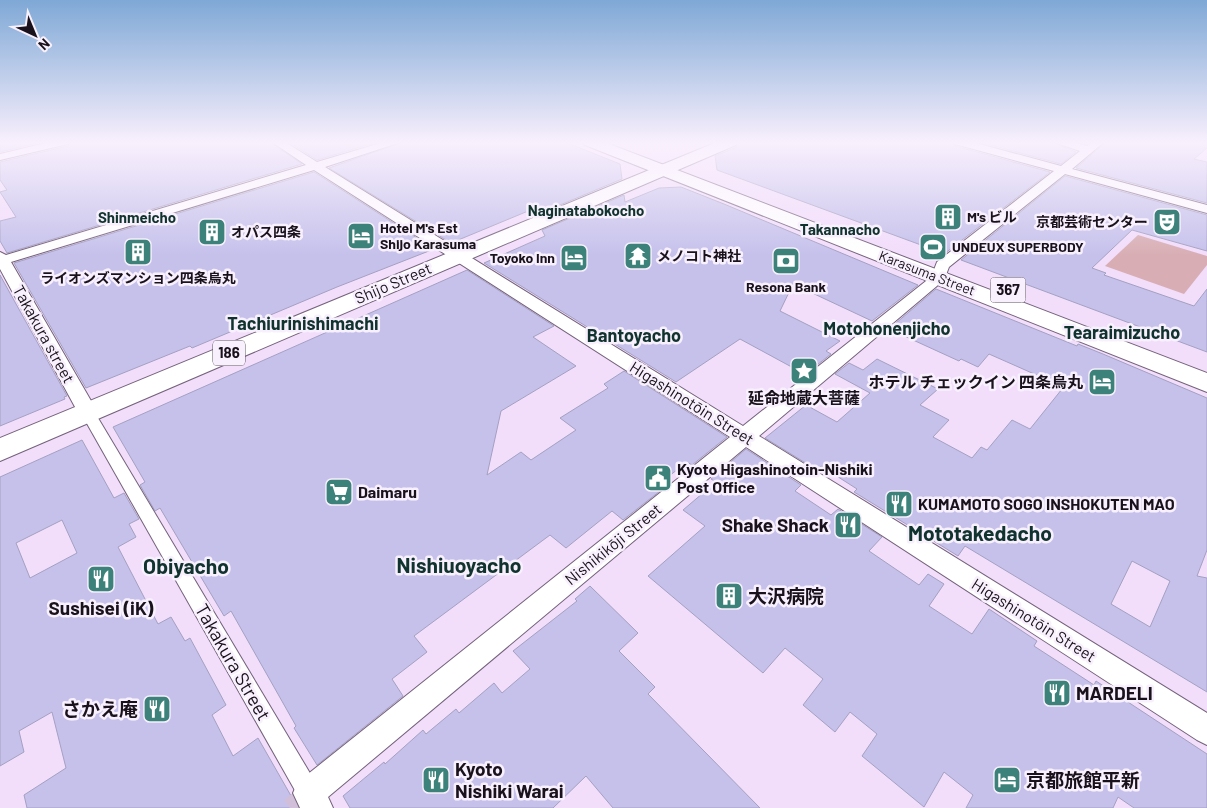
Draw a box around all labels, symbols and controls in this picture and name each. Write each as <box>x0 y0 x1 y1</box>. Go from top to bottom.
north arrow <box>10 10 60 60</box>
text: N <box>35 35 54 54</box>
district label: Naginatabokocho <box>528 201 644 219</box>
building icon: M's ビル <box>933 202 963 232</box>
theatre icon: 京都芸術センター <box>1152 207 1182 237</box>
district label: Shinmeicho <box>98 208 176 226</box>
place label: M's ビル <box>967 208 1017 225</box>
place label: 京都芸術センター <box>1036 213 1148 230</box>
building icon: オパス四条 <box>197 217 227 247</box>
place label: Hotel M's Est Shijo Karasuma <box>380 219 476 252</box>
district label: Takannacho <box>800 220 880 238</box>
hotel icon: Hotel M's Est Shijo Karasuma <box>346 221 376 251</box>
place label: オパス四条 <box>231 223 301 240</box>
sports icon: UNDEUX SUPERBODY <box>918 232 948 262</box>
building icon: ライオンズマンション四条烏丸 <box>123 237 153 267</box>
place label: UNDEUX SUPERBODY <box>952 238 1084 255</box>
temple icon: メノコト神社 <box>623 241 653 271</box>
hotel icon: Toyoko Inn <box>559 243 589 273</box>
bank icon: Resona Bank <box>771 246 801 276</box>
street label: Karasuma Street <box>877 246 978 299</box>
place label: メノコト神社 <box>657 247 741 264</box>
place label: Toyoko Inn <box>490 249 555 266</box>
street label: Shijo Street <box>352 258 434 307</box>
place label: ライオンズマンション四条烏丸 <box>40 269 236 286</box>
place label: Resona Bank <box>746 278 826 295</box>
road number: 367 <box>990 278 1026 302</box>
street label: Takakura street <box>10 282 79 386</box>
district label: Tachiurinishimachi <box>227 312 379 334</box>
district label: Motohonenjicho <box>823 317 951 339</box>
district label: Tearaimizucho <box>1064 321 1180 343</box>
district label: Bantoyacho <box>587 324 681 346</box>
road number: 186 <box>213 340 245 366</box>
place icon: 延命地蔵大菩薩 <box>789 356 819 386</box>
street label: Higashinotōin Street <box>627 357 758 448</box>
hotel icon: ホテル チェックイン 四条烏丸 <box>1087 367 1117 397</box>
place label: ホテル チェックイン 四条烏丸 <box>869 372 1083 391</box>
place label: 延命地蔵大菩薩 <box>748 388 860 407</box>
place label: Kyoto Higashinotoin-Nishiki Post Office <box>677 459 873 496</box>
public building icon: Kyoto Higashinotoin-Nishiki Post Office <box>643 463 673 493</box>
supermarket icon: Daimaru <box>324 477 354 507</box>
place label: Daimaru <box>358 482 417 501</box>
restaurant icon: KUMAMOTO SOGO INSHOKUTEN MAO <box>884 489 914 519</box>
place label: KUMAMOTO SOGO INSHOKUTEN MAO <box>918 494 1175 513</box>
street label: Nishikikōji Street <box>561 499 665 588</box>
restaurant icon: Shake Shack <box>833 510 863 540</box>
place label: Shake Shack <box>722 513 829 536</box>
district label: Mototakedacho <box>908 520 1052 545</box>
district label: Nishiuoyacho <box>397 552 521 577</box>
district label: Obiyacho <box>143 553 229 578</box>
restaurant icon: Sushisei (iK) <box>86 564 116 594</box>
street label: Higashinotōin Street <box>969 574 1100 665</box>
building icon: 大沢病院 <box>714 581 744 611</box>
place label: 大沢病院 <box>748 584 824 607</box>
place label: Sushisei (iK) <box>49 596 154 619</box>
street label: Takakura Street <box>191 599 276 724</box>
restaurant icon: MARDELI <box>1042 678 1072 708</box>
place label: MARDELI <box>1076 681 1153 704</box>
restaurant icon: さかえ庵 <box>142 694 172 724</box>
place label: さかえ庵 <box>62 697 138 720</box>
place label: Kyoto Nishiki Warai <box>455 757 564 802</box>
restaurant icon: Kyoto Nishiki Warai <box>421 765 451 795</box>
hotel icon: 京都旅館平新 <box>992 765 1022 795</box>
place label: 京都旅館平新 <box>1026 768 1140 791</box>

